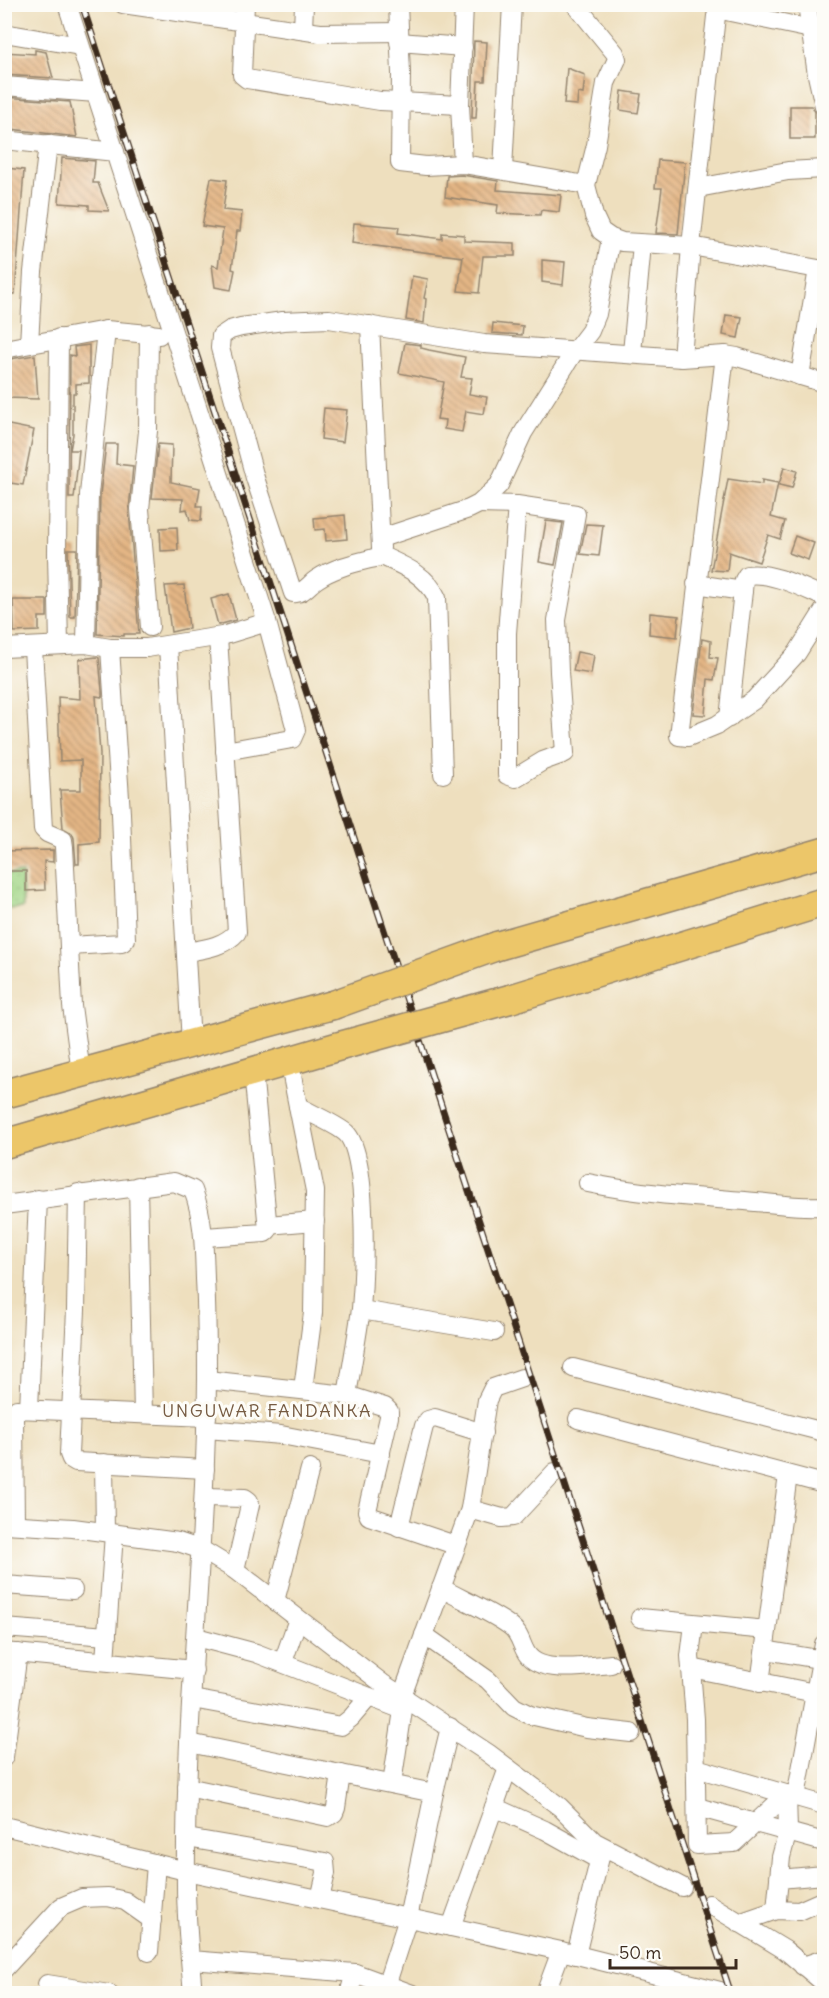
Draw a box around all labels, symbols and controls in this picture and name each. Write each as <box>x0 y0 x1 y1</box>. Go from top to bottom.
district label: UNGUWAR FANDANKA <box>162 1399 372 1422</box>
scale bar <box>610 1932 736 1970</box>
text: 50 m <box>619 1941 661 1964</box>

